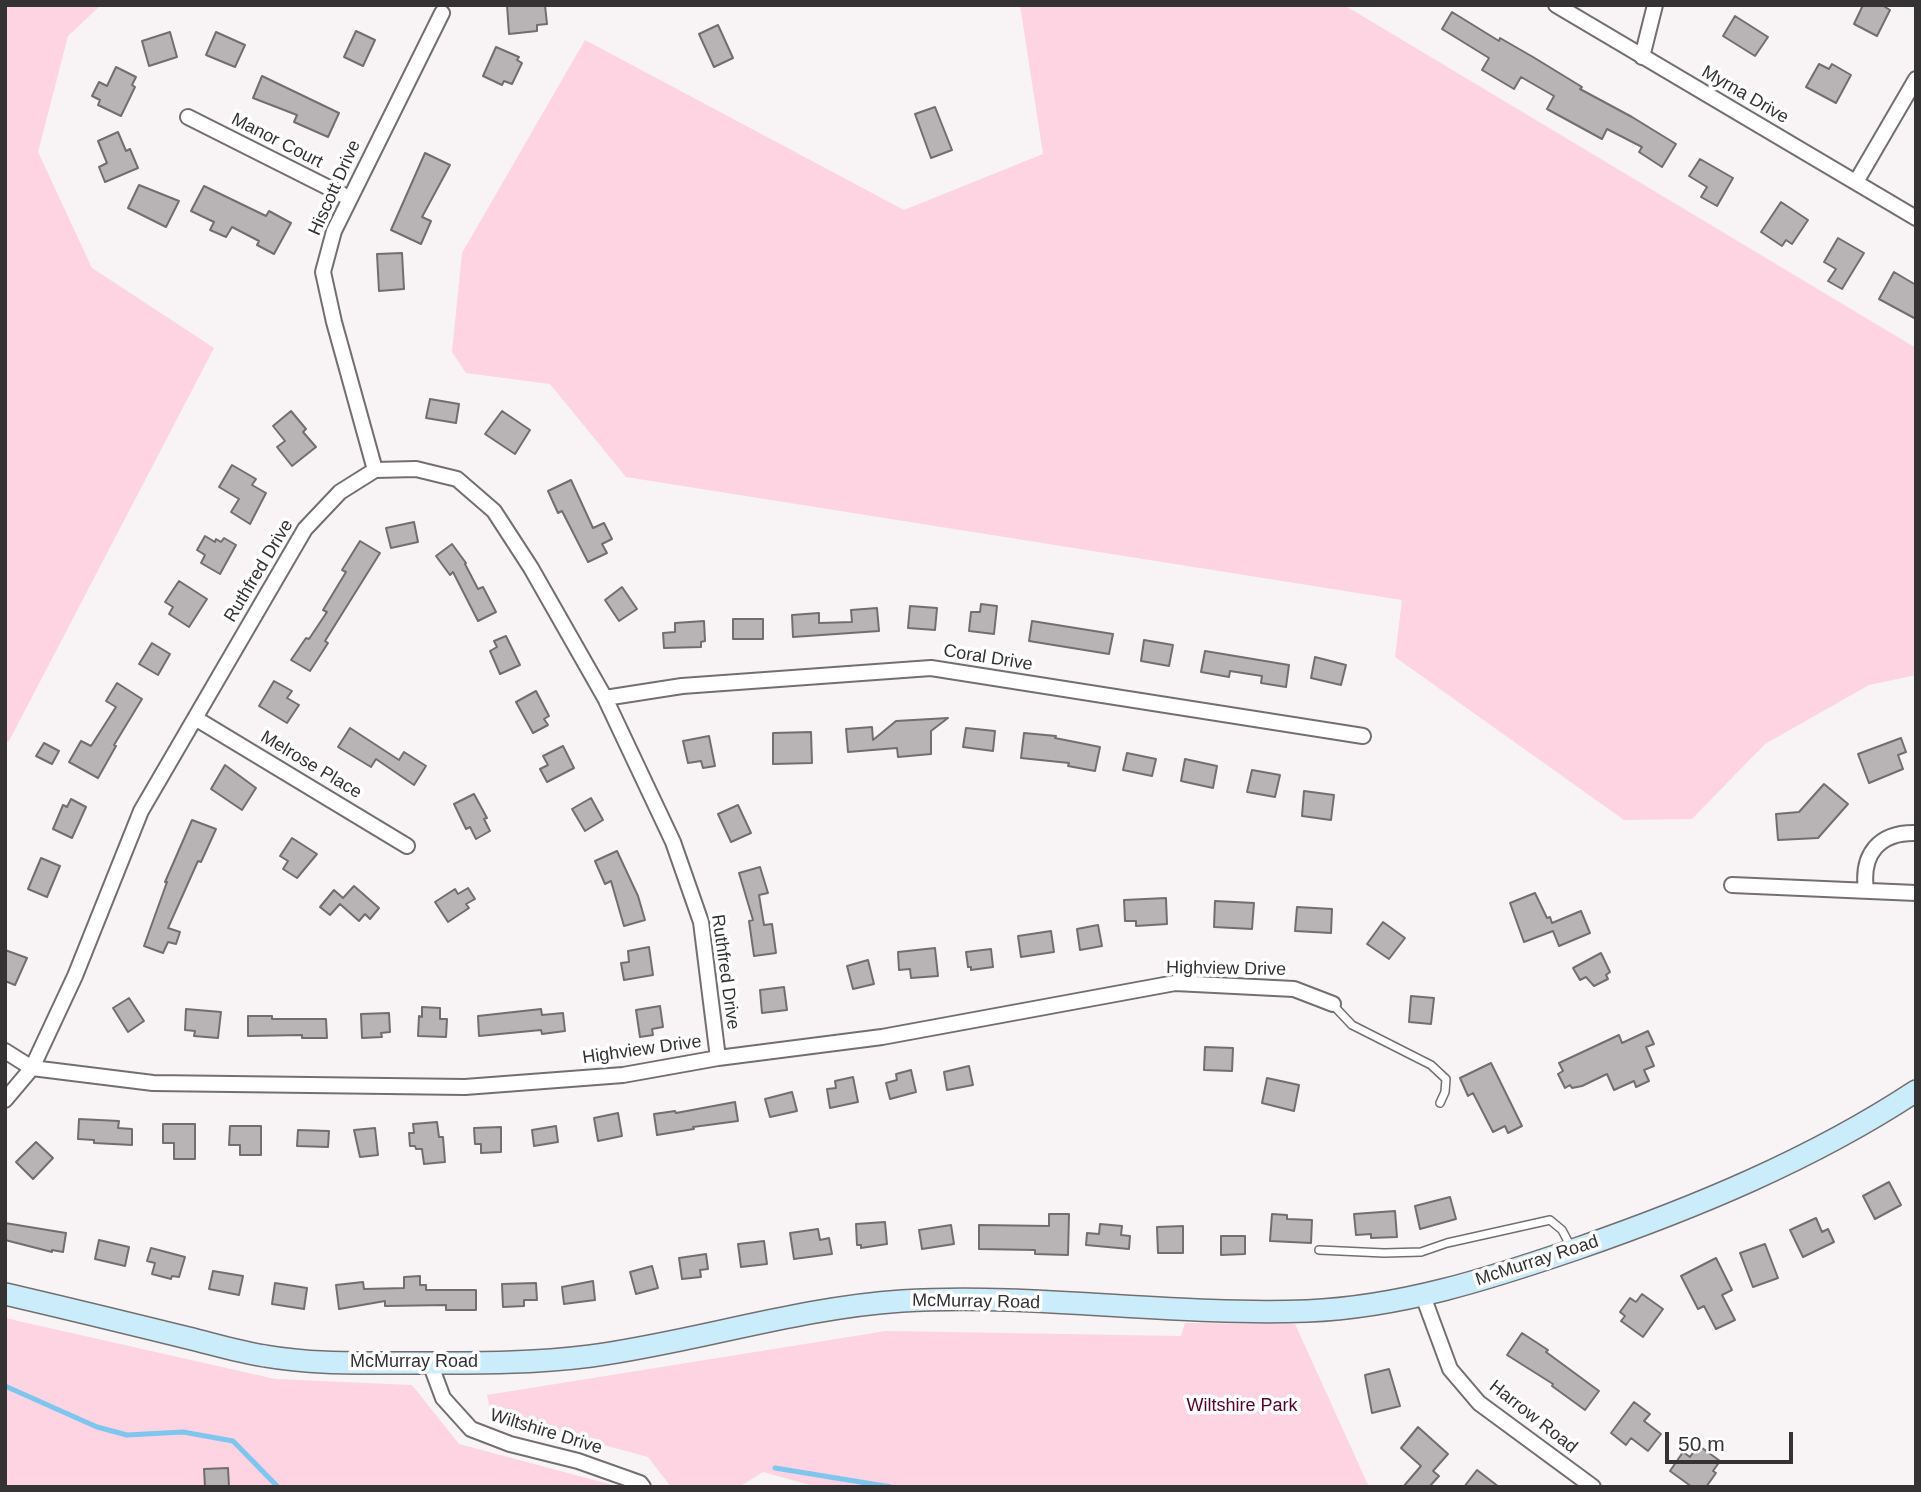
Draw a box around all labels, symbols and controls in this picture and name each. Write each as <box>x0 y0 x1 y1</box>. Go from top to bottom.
street label: Myrna Drive <box>1698 61 1792 129</box>
street label: Manor Court <box>228 109 326 173</box>
street label: Hiscott Drive <box>304 137 366 239</box>
street label: Ruthfred Drive <box>220 516 298 626</box>
street label: Coral Drive <box>942 640 1034 676</box>
street label: Melrose Place <box>257 726 365 804</box>
street label: Ruthfred Drive <box>706 913 744 1031</box>
street label: Highview Drive <box>1166 957 1286 981</box>
street label: Highview Drive <box>581 1031 703 1069</box>
street label: McMurray Road <box>1473 1231 1601 1291</box>
street label: McMurray Road <box>912 1290 1040 1314</box>
street label: McMurray Road <box>350 1351 478 1373</box>
street label: Harrow Road <box>1485 1376 1581 1458</box>
park label: Wiltshire Park <box>1186 1395 1298 1417</box>
street label: Wiltshire Drive <box>487 1405 605 1459</box>
scale bar <box>1669 1418 1797 1462</box>
text: 50 m <box>1678 1432 1725 1455</box>

